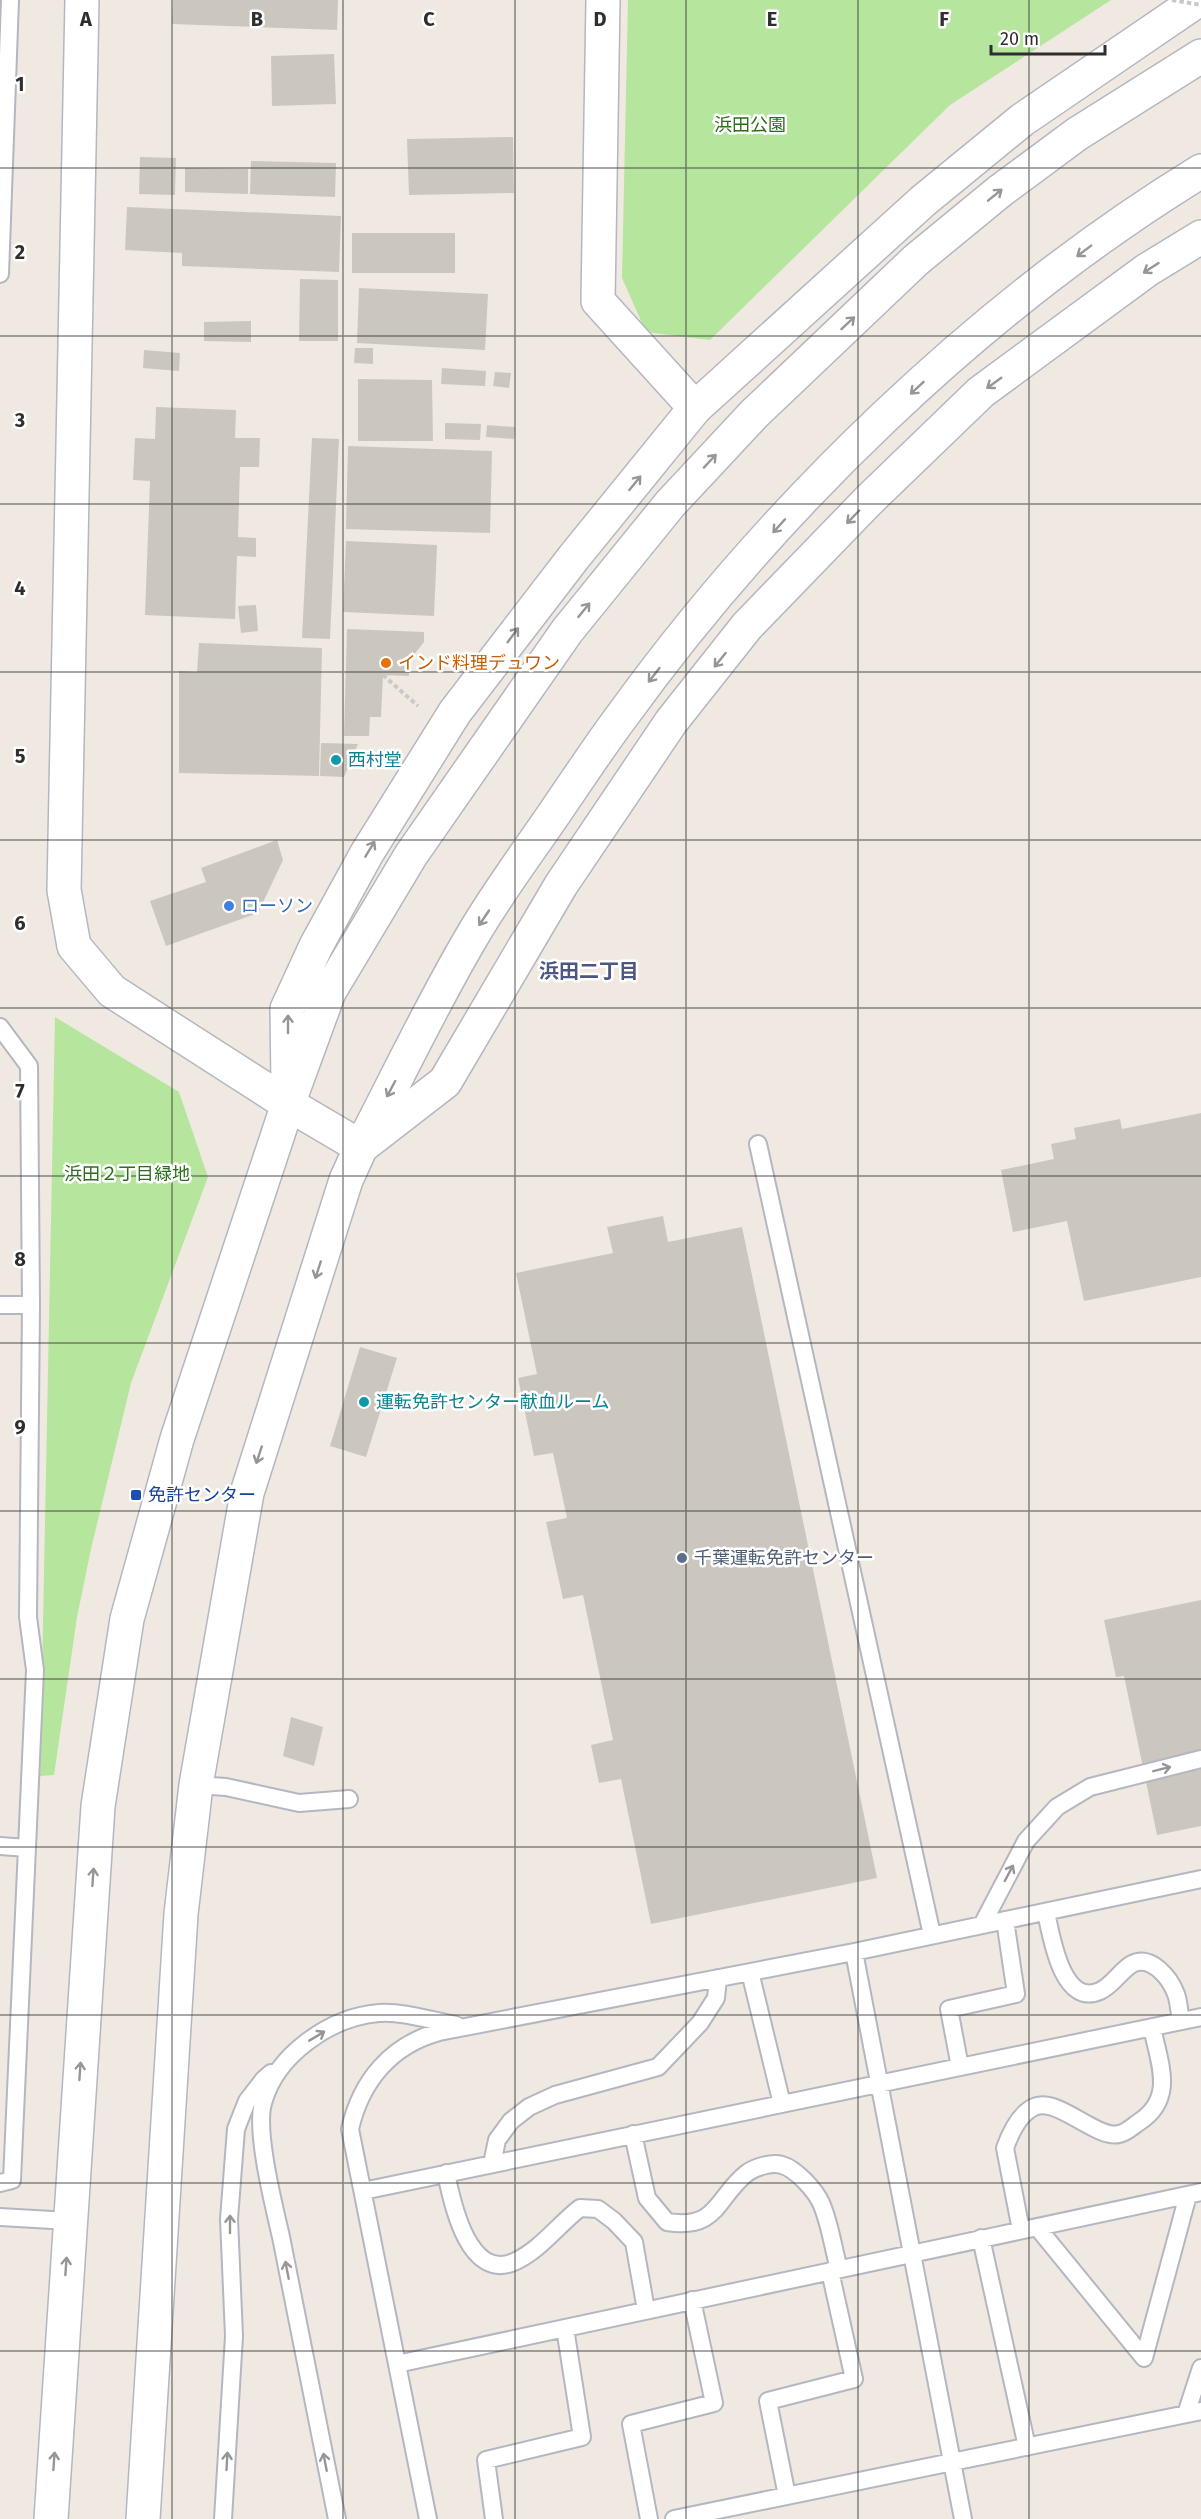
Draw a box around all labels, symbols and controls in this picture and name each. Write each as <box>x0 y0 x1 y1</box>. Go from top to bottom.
text: A <box>79 7 93 31</box>
text: B <box>251 7 263 31</box>
text: C <box>423 7 435 31</box>
text: D <box>593 7 607 31</box>
text: E <box>767 7 777 31</box>
text: F <box>939 7 949 31</box>
scale bar <box>991 18 1105 56</box>
text: 20 m <box>1000 28 1039 50</box>
text: 1 <box>15 72 25 96</box>
park label: 浜田公園 <box>714 114 786 136</box>
one-way arrow <box>987 189 1003 202</box>
text: 2 <box>15 240 25 264</box>
one-way arrow <box>1076 245 1092 258</box>
one-way arrow <box>1143 262 1160 274</box>
one-way arrow <box>840 316 855 330</box>
one-way arrow <box>986 377 1002 389</box>
one-way arrow <box>909 381 924 395</box>
text: 3 <box>14 408 25 432</box>
one-way arrow <box>703 454 717 469</box>
one-way arrow <box>628 475 641 491</box>
one-way arrow <box>845 510 860 525</box>
one-way arrow <box>772 518 786 533</box>
text: 4 <box>14 576 26 600</box>
one-way arrow <box>577 603 591 618</box>
one-way arrow <box>507 628 520 644</box>
place label: インド料理デュワン <box>398 652 560 674</box>
one-way arrow <box>714 652 727 668</box>
marker: インド料理デュワン <box>379 656 393 670</box>
one-way arrow <box>647 667 660 683</box>
text: 5 <box>15 744 26 768</box>
place label: 西村堂 <box>348 749 402 771</box>
marker: 西村堂 <box>329 753 343 767</box>
one-way arrow <box>364 841 376 858</box>
place label: ローソン <box>241 895 313 917</box>
marker: ローソン <box>222 899 236 913</box>
one-way arrow <box>478 909 490 926</box>
text: 6 <box>14 911 26 935</box>
district label: 浜田二丁目 <box>539 959 639 983</box>
one-way arrow <box>282 1015 293 1035</box>
text: 7 <box>15 1079 25 1103</box>
one-way arrow <box>385 1080 396 1098</box>
park label: 浜田２丁目緑地 <box>64 1163 190 1185</box>
text: 8 <box>14 1247 26 1271</box>
one-way arrow <box>312 1260 323 1279</box>
place label: 運転免許センター献血ルーム <box>376 1391 609 1413</box>
marker: 運転免許センター献血ルーム <box>357 1395 371 1409</box>
text: 9 <box>14 1415 26 1439</box>
one-way arrow <box>253 1445 264 1464</box>
place label: 免許センター <box>148 1484 256 1506</box>
marker: 免許センター <box>129 1488 143 1502</box>
place label: 千葉運転免許センター <box>694 1547 874 1569</box>
marker: 千葉運転免許センター <box>675 1551 689 1565</box>
one-way arrow <box>1152 1763 1171 1774</box>
one-way arrow <box>1003 1865 1015 1882</box>
one-way arrow <box>88 1867 99 1887</box>
one-way arrow <box>308 2030 325 2042</box>
one-way arrow <box>74 2062 85 2082</box>
one-way arrow <box>224 2214 236 2234</box>
one-way arrow <box>61 2257 72 2276</box>
one-way arrow <box>281 2261 292 2281</box>
one-way arrow <box>49 2451 60 2471</box>
one-way arrow <box>221 2451 232 2471</box>
one-way arrow <box>319 2452 330 2472</box>

